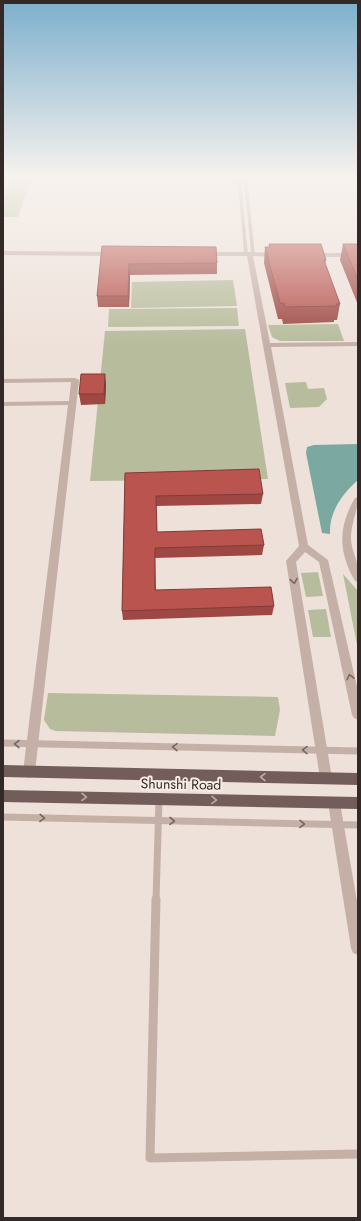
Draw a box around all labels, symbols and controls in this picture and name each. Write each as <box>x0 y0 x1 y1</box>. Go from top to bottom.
one-way arrow <box>289 578 298 584</box>
one-way arrow <box>346 674 354 680</box>
one-way arrow <box>14 739 20 748</box>
one-way arrow <box>172 743 178 751</box>
one-way arrow <box>302 746 308 754</box>
street label: Shunshi Road <box>140 773 222 795</box>
one-way arrow <box>260 773 266 781</box>
one-way arrow <box>81 793 87 801</box>
one-way arrow <box>211 796 217 804</box>
one-way arrow <box>39 813 45 822</box>
one-way arrow <box>169 817 175 825</box>
one-way arrow <box>299 820 305 828</box>

